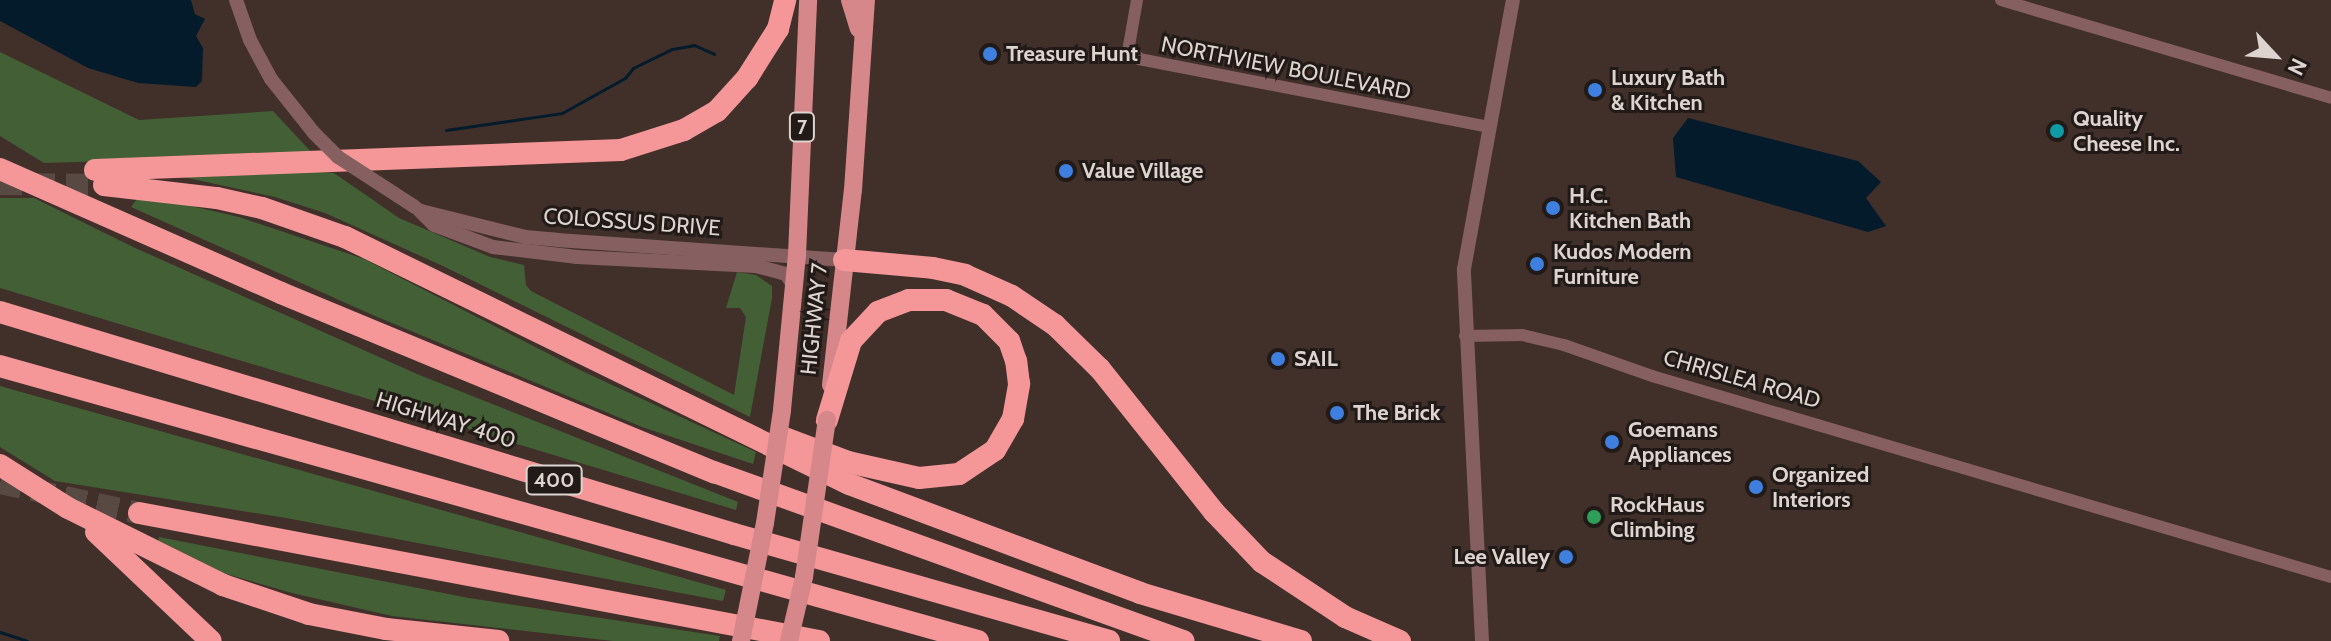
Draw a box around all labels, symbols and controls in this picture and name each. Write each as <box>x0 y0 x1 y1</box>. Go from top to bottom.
north arrow <box>2235 16 2315 96</box>
street label: NORTHVIEW BOULEVARD <box>1159 31 1413 105</box>
place label: Treasure Hunt <box>1006 41 1138 67</box>
marker: Treasure Hunt <box>981 45 999 63</box>
text: N <box>2281 54 2313 80</box>
place label: Luxury Bath & Kitchen <box>1611 64 1725 116</box>
marker: Luxury Bath & Kitchen <box>1586 81 1604 99</box>
place label: Quality Cheese Inc. <box>2073 105 2180 156</box>
road number: 7 <box>788 111 816 143</box>
marker: Quality Cheese Inc. <box>2048 122 2066 140</box>
place label: Value Village <box>1082 158 1203 184</box>
marker: Value Village <box>1057 162 1075 180</box>
place label: H.C. Kitchen Bath <box>1569 182 1691 234</box>
marker: H.C. Kitchen Bath <box>1544 199 1562 217</box>
street label: COLOSSUS DRIVE <box>543 203 721 241</box>
place label: Kudos Modern Furniture <box>1553 238 1691 290</box>
marker: Kudos Modern Furniture <box>1528 255 1546 273</box>
street label: HIGHWAY 7 <box>795 262 833 376</box>
street label: CHRISLEA ROAD <box>1660 344 1824 414</box>
place label: SAIL <box>1294 346 1338 372</box>
marker: SAIL <box>1269 350 1287 368</box>
street label: HIGHWAY 400 <box>373 386 519 454</box>
place label: The Brick <box>1353 400 1440 426</box>
marker: The Brick <box>1328 404 1346 422</box>
place label: Goemans Appliances <box>1628 416 1732 468</box>
marker: Goemans Appliances <box>1603 433 1621 451</box>
place label: Organized Interiors <box>1772 461 1869 512</box>
road number: 400 <box>524 464 584 496</box>
marker: Organized Interiors <box>1747 478 1765 496</box>
place label: RockHaus Climbing <box>1610 491 1705 542</box>
marker: RockHaus Climbing <box>1585 508 1603 526</box>
place label: Lee Valley <box>1453 544 1550 570</box>
marker: Lee Valley <box>1557 548 1575 566</box>

